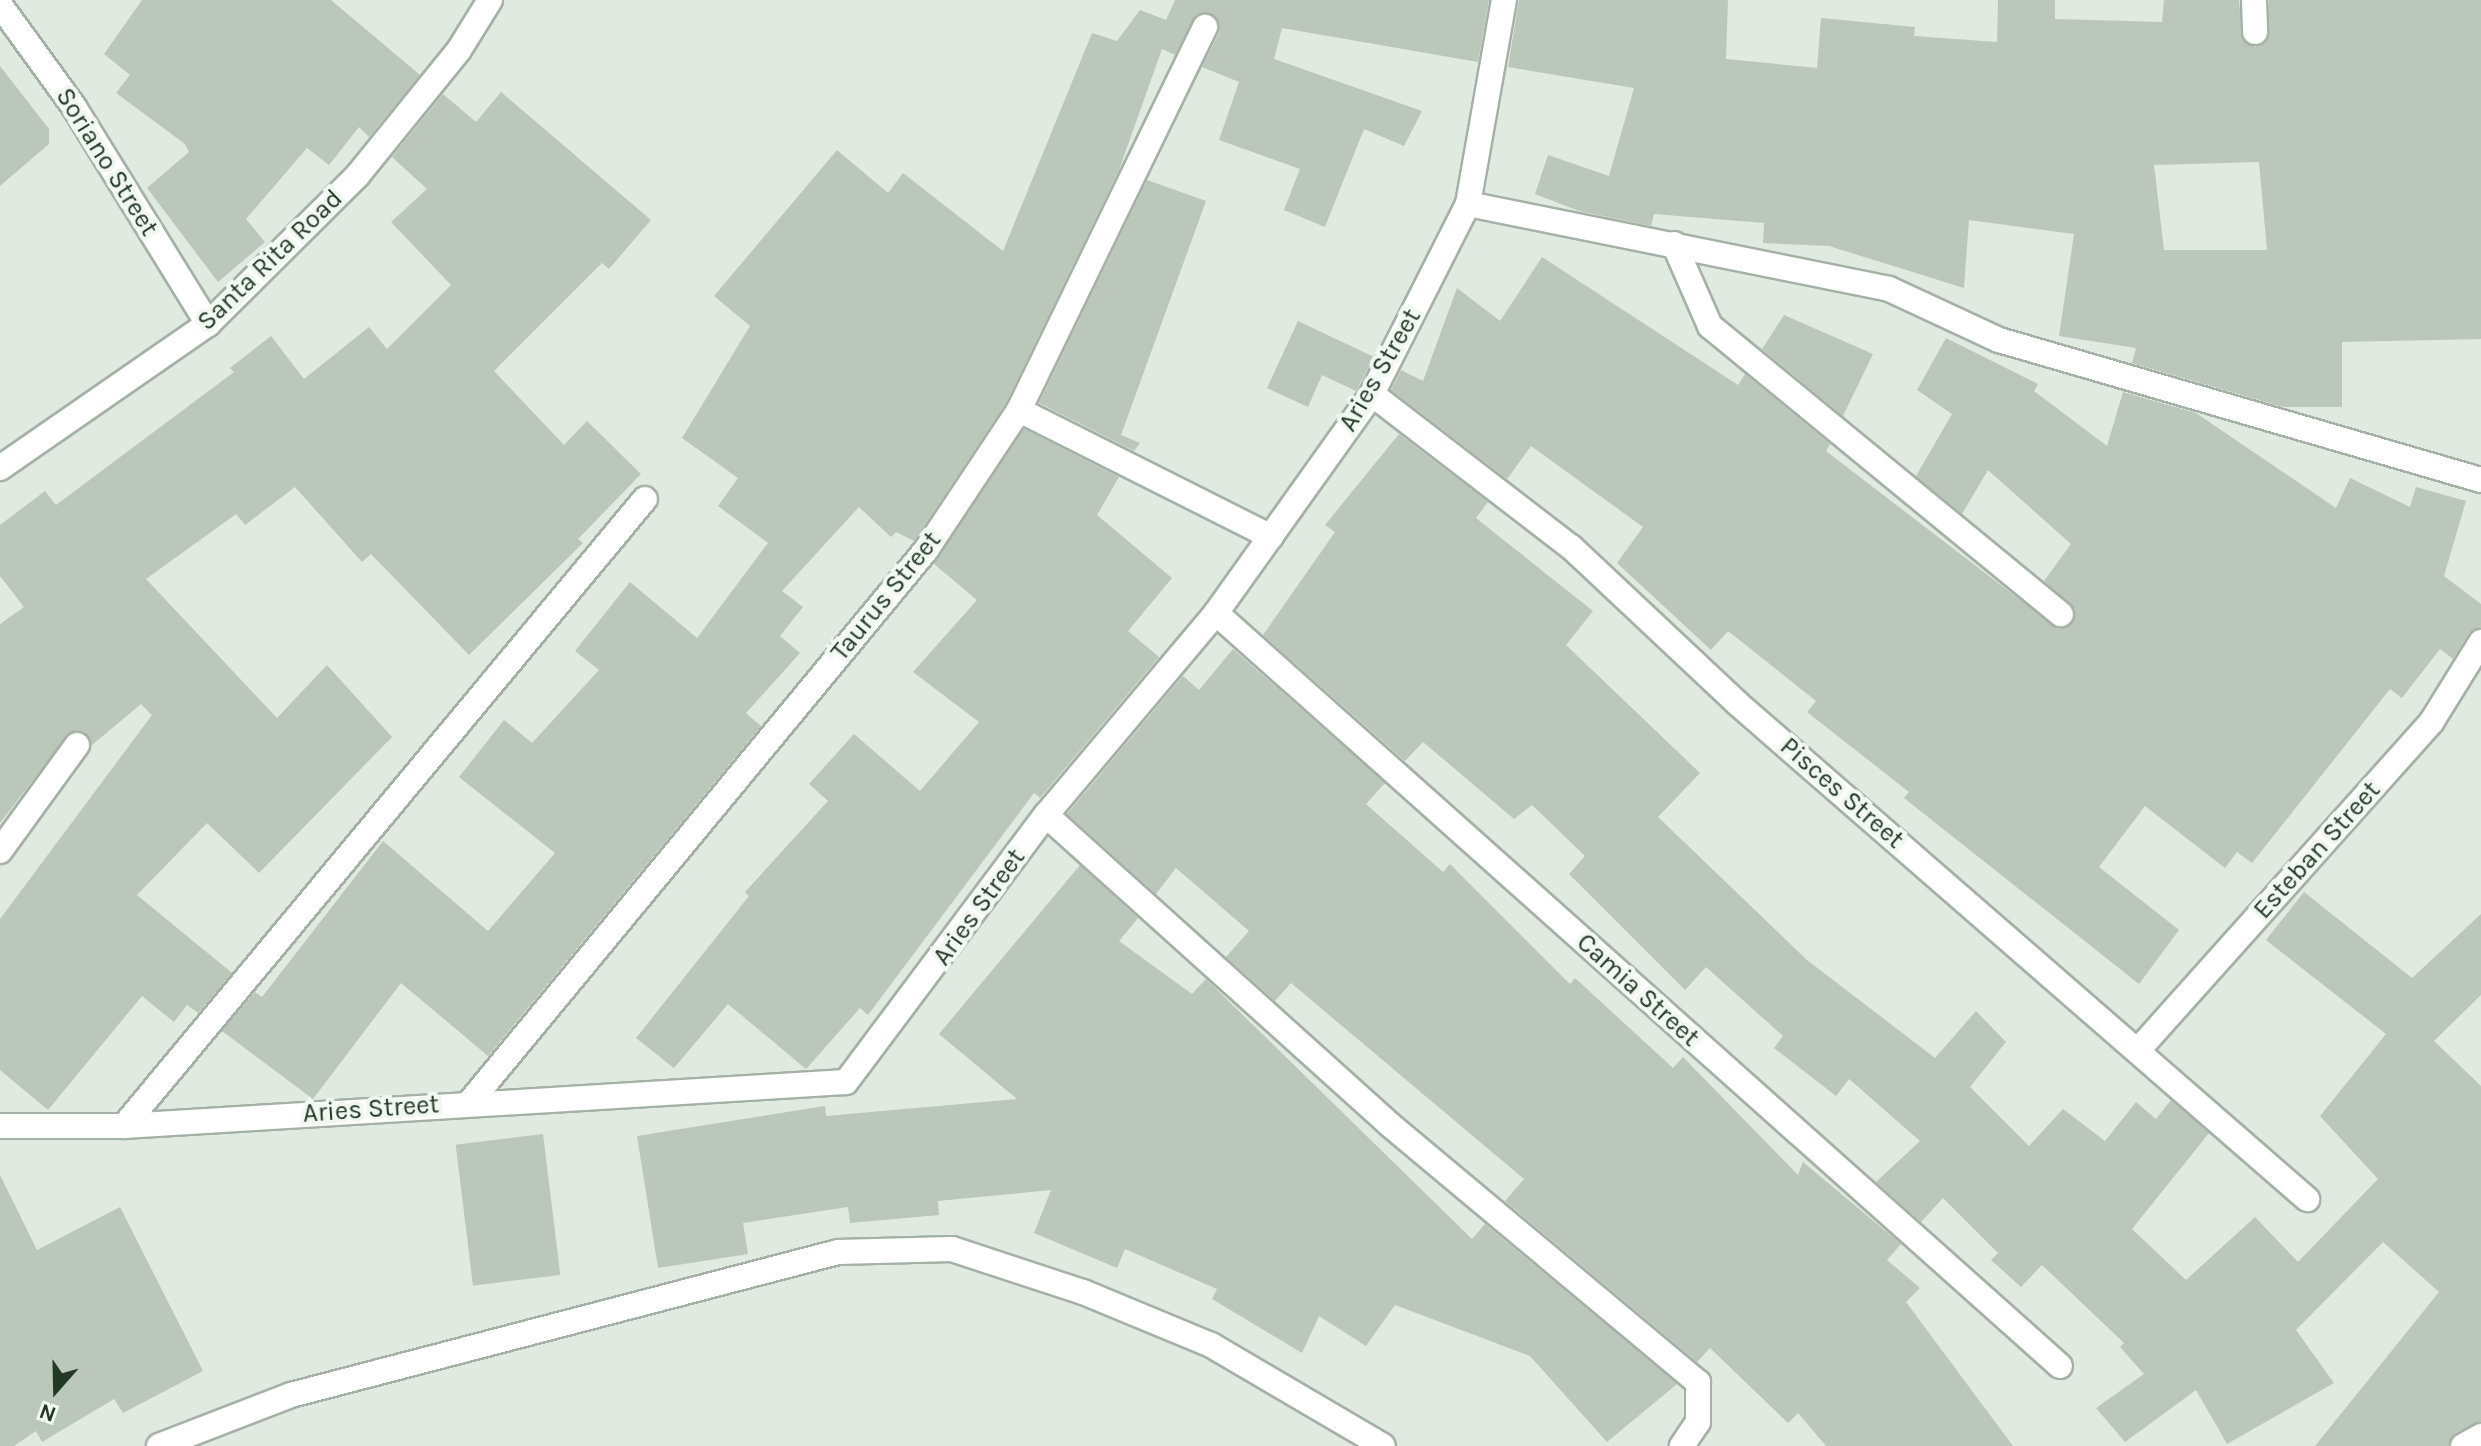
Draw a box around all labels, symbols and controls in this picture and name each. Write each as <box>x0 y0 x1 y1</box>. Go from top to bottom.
street label: Soriano Street <box>49 82 165 242</box>
street label: Santa Rita Road <box>191 183 349 337</box>
street label: Aries Street <box>1332 303 1428 437</box>
street label: Taurus Street <box>824 525 948 667</box>
street label: Pisces Street <box>1774 731 1910 855</box>
street label: Esteban Street <box>2247 775 2387 925</box>
street label: Aries Street <box>926 843 1032 971</box>
street label: Camia Street <box>1570 927 1706 1053</box>
street label: Aries Street <box>302 1089 440 1129</box>
north arrow <box>16 1350 96 1430</box>
text: N <box>36 1398 60 1427</box>

